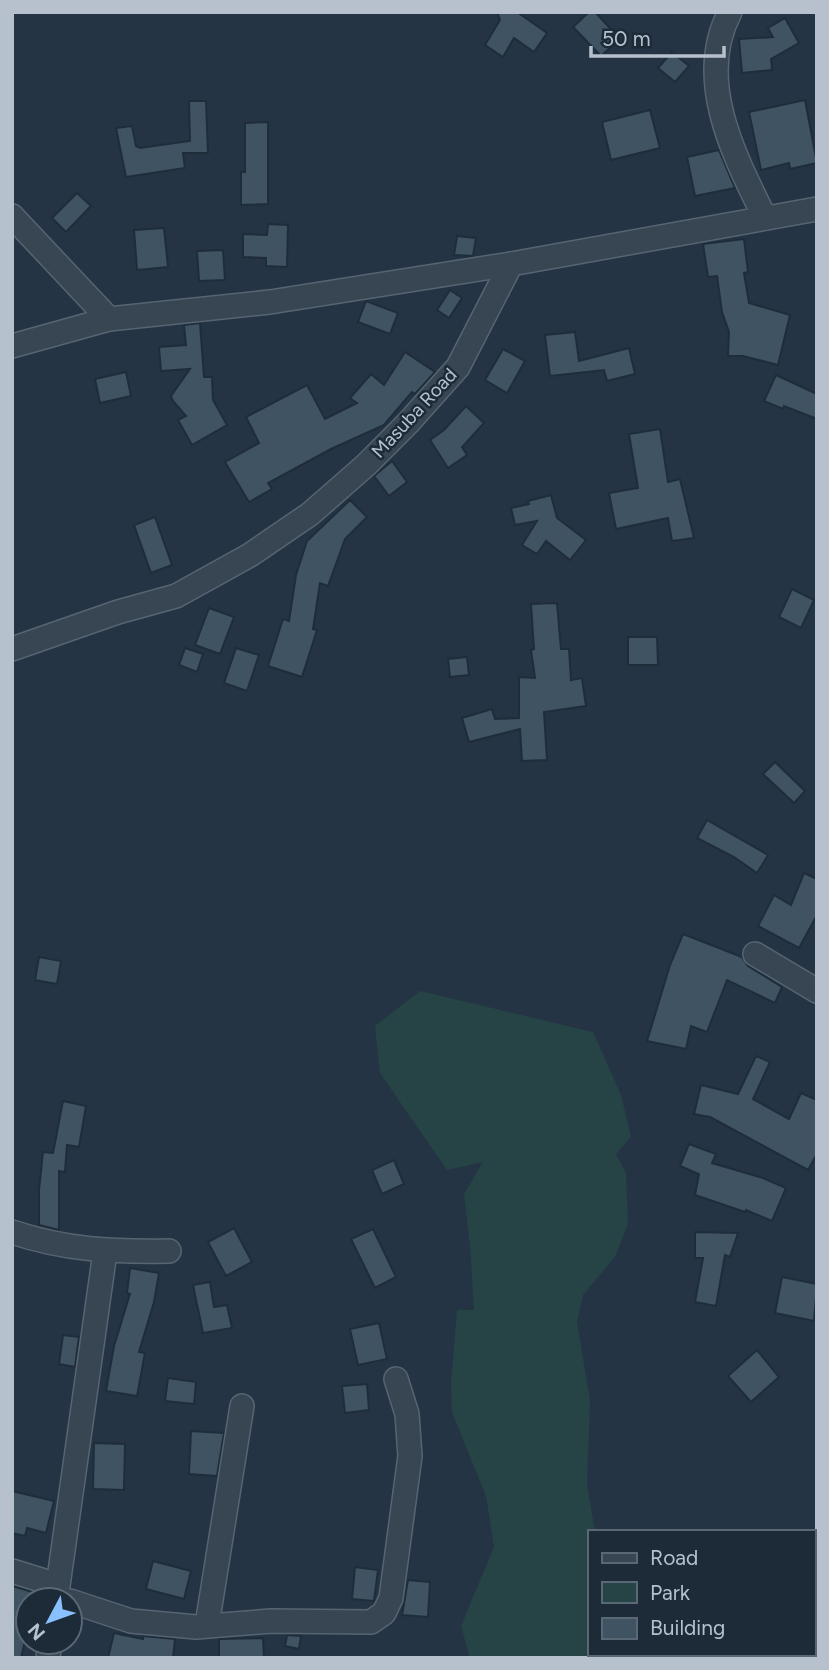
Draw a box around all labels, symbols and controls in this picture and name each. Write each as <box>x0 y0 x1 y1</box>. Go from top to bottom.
scale bar <box>591 14 724 58</box>
text: 50 m <box>602 26 651 51</box>
street label: Masuba Road <box>367 363 461 463</box>
legend <box>588 1530 815 1656</box>
text: Road <box>650 1545 698 1570</box>
text: Park <box>650 1580 691 1605</box>
north arrow <box>14 1586 84 1656</box>
text: Building <box>650 1615 725 1640</box>
text: N <box>23 1619 50 1645</box>

